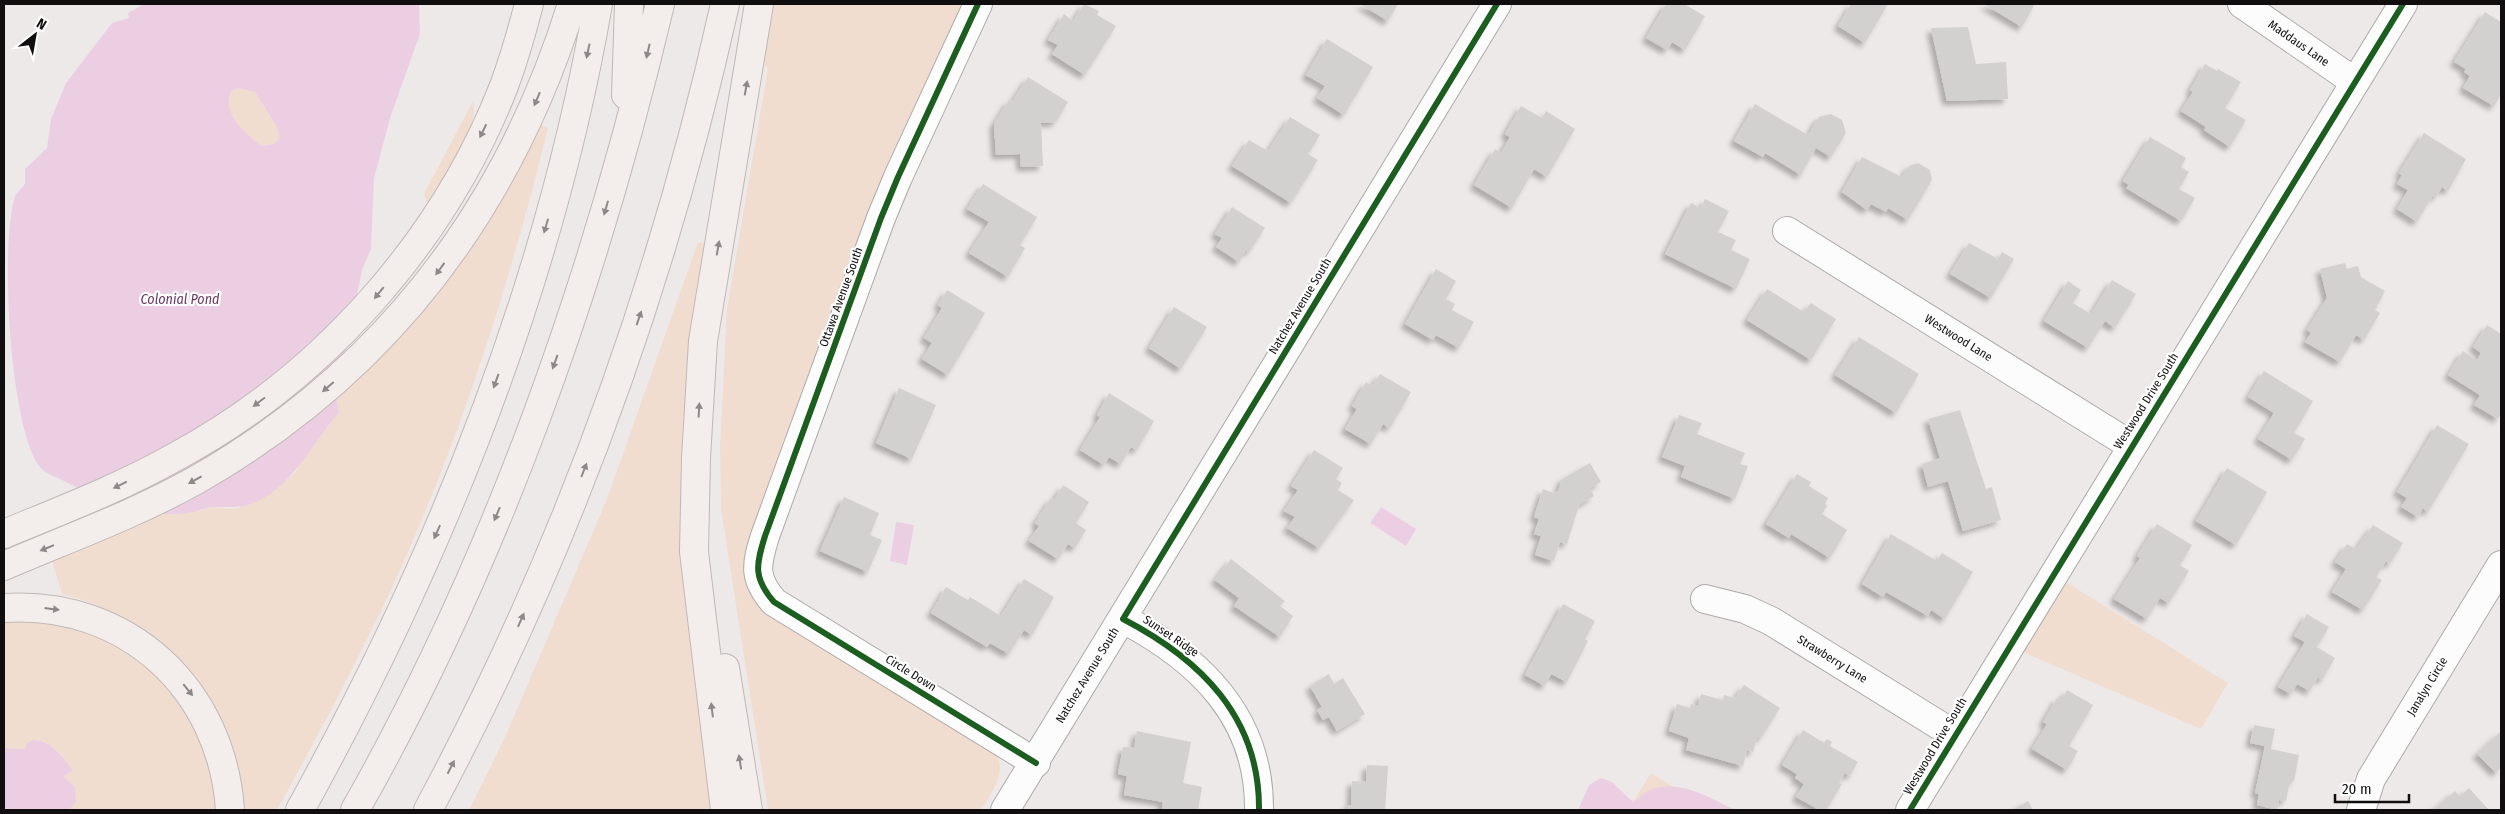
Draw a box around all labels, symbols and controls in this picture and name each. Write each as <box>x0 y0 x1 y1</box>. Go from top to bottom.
north arrow <box>10 10 60 60</box>
text: N <box>33 15 49 34</box>
street label: Maddaus Lane <box>2266 17 2332 69</box>
one-way arrow <box>584 44 592 59</box>
one-way arrow <box>644 44 652 59</box>
one-way arrow <box>742 80 750 96</box>
one-way arrow <box>533 92 541 106</box>
one-way arrow <box>478 124 486 138</box>
one-way arrow <box>601 201 609 216</box>
one-way arrow <box>542 219 550 234</box>
one-way arrow <box>714 240 722 256</box>
street label: Ottawa Avenue South <box>816 245 866 349</box>
street label: Natchez Avenue South <box>1266 255 1334 357</box>
one-way arrow <box>435 263 445 276</box>
one-way arrow <box>373 286 384 299</box>
water label: Colonial Pond <box>141 291 220 308</box>
one-way arrow <box>636 310 643 325</box>
street label: Westwood Lane <box>1922 312 1995 364</box>
street label: Westwood Drive South <box>2111 350 2181 452</box>
one-way arrow <box>551 355 558 370</box>
one-way arrow <box>492 374 500 389</box>
one-way arrow <box>321 381 334 392</box>
one-way arrow <box>252 397 266 407</box>
one-way arrow <box>695 401 703 417</box>
one-way arrow <box>580 463 588 478</box>
one-way arrow <box>188 476 202 484</box>
one-way arrow <box>113 481 127 489</box>
one-way arrow <box>493 507 501 522</box>
one-way arrow <box>433 525 441 539</box>
one-way arrow <box>40 544 55 552</box>
one-way arrow <box>45 605 61 613</box>
street label: Sunset Ridge <box>1141 612 1201 660</box>
one-way arrow <box>517 613 525 627</box>
street label: Natchez Avenue South <box>1053 625 1122 726</box>
street label: Strawberry Lane <box>1795 632 1870 686</box>
street label: Circle Down <box>883 652 939 694</box>
street label: Janalyn Circle <box>2404 654 2450 718</box>
one-way arrow <box>183 684 194 697</box>
street label: Westwood Drive South <box>1901 695 1969 797</box>
one-way arrow <box>708 701 716 717</box>
one-way arrow <box>736 754 744 770</box>
one-way arrow <box>447 760 456 774</box>
scale bar <box>2335 772 2409 804</box>
text: 20 m <box>2342 780 2372 798</box>

